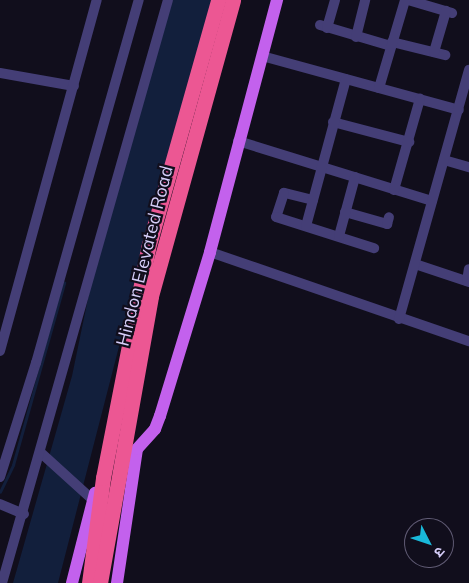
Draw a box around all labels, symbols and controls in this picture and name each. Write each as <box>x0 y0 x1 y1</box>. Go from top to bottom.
street label: Hindon Elevated Road <box>112 163 178 349</box>
north arrow <box>404 518 454 568</box>
text: उ <box>430 543 449 561</box>

